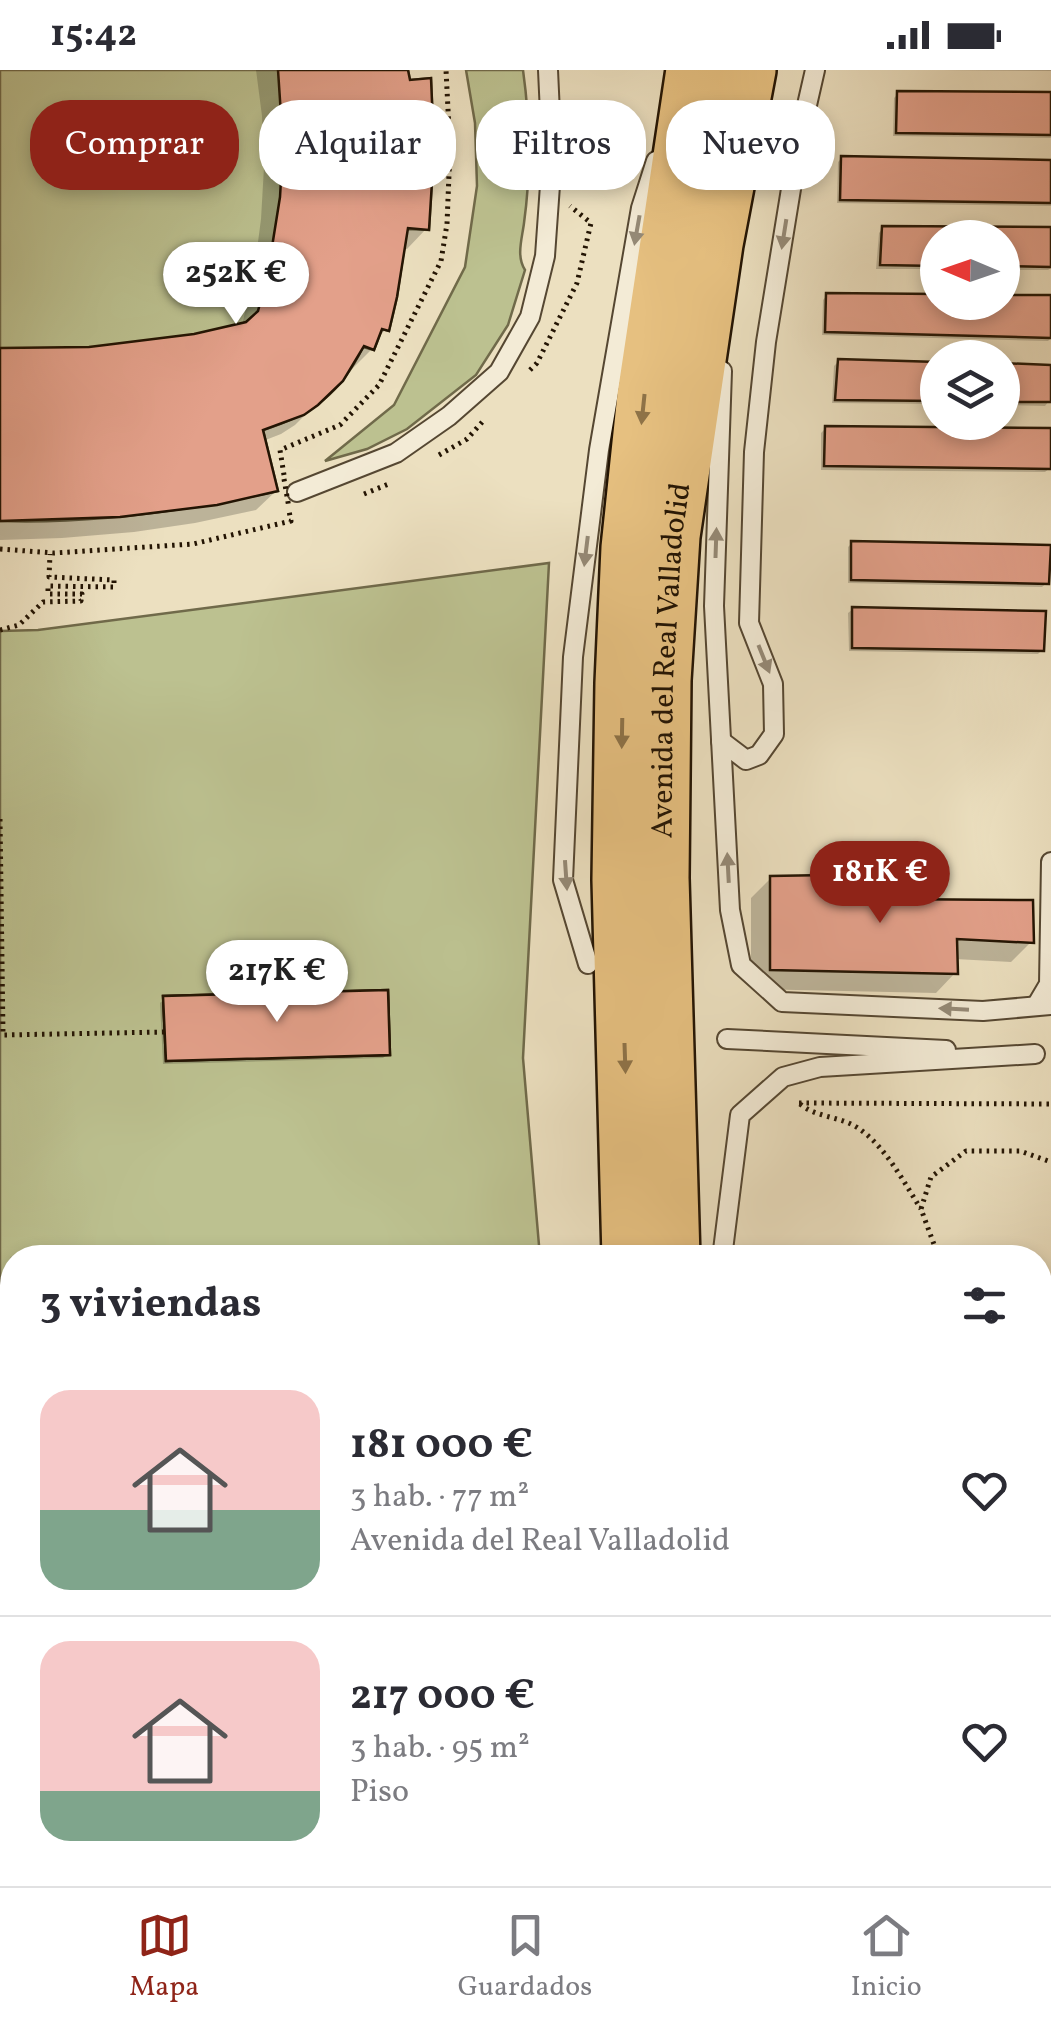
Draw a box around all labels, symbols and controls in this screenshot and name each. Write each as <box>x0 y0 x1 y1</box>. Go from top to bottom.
text: 15:42 <box>50 9 137 62</box>
chip: Comprar <box>30 100 239 190</box>
chip: Alquilar <box>259 100 456 190</box>
chip: Filtros <box>476 100 646 190</box>
chip: Nuevo <box>666 100 835 190</box>
one-way arrow <box>629 215 644 246</box>
one-way arrow <box>775 219 791 251</box>
north arrow <box>920 220 1020 320</box>
map controls <box>920 220 1020 440</box>
pin: 252K € <box>155 242 317 327</box>
text: 252K € <box>185 252 287 296</box>
button: layers <box>920 340 1020 440</box>
one-way arrow <box>635 393 651 425</box>
street label: Avenida del Real Valladolid <box>642 480 703 839</box>
one-way arrow <box>709 527 725 559</box>
one-way arrow <box>578 536 594 567</box>
one-way arrow <box>756 645 772 675</box>
one-way arrow <box>614 717 630 749</box>
pin: 181K € <box>799 841 961 926</box>
one-way arrow <box>720 851 736 883</box>
text: 181K € <box>832 851 928 895</box>
one-way arrow <box>558 859 574 891</box>
pin: 217K € <box>196 940 358 1025</box>
text: 217K € <box>228 950 326 994</box>
one-way arrow <box>937 1001 969 1017</box>
one-way arrow <box>617 1042 633 1074</box>
text: 3 viviendas <box>40 1276 261 1335</box>
icon: filters <box>957 1278 1012 1333</box>
text: 181 000 € <box>350 1417 533 1476</box>
icon: home <box>120 1430 240 1550</box>
icon: heart <box>957 1463 1012 1518</box>
text: 3 hab. · 77 m² <box>350 1476 529 1520</box>
text: Avenida del Real Valladolid <box>350 1520 730 1564</box>
text: 217 000 € <box>350 1668 535 1727</box>
icon: home <box>120 1681 240 1801</box>
icon: heart <box>957 1714 1012 1769</box>
text: 3 hab. · 95 m² <box>350 1727 530 1771</box>
text: Piso <box>350 1771 409 1815</box>
tab: Mapa <box>129 1908 199 2007</box>
tab: Guardados <box>458 1908 592 2007</box>
tab: Inicio <box>851 1908 922 2007</box>

